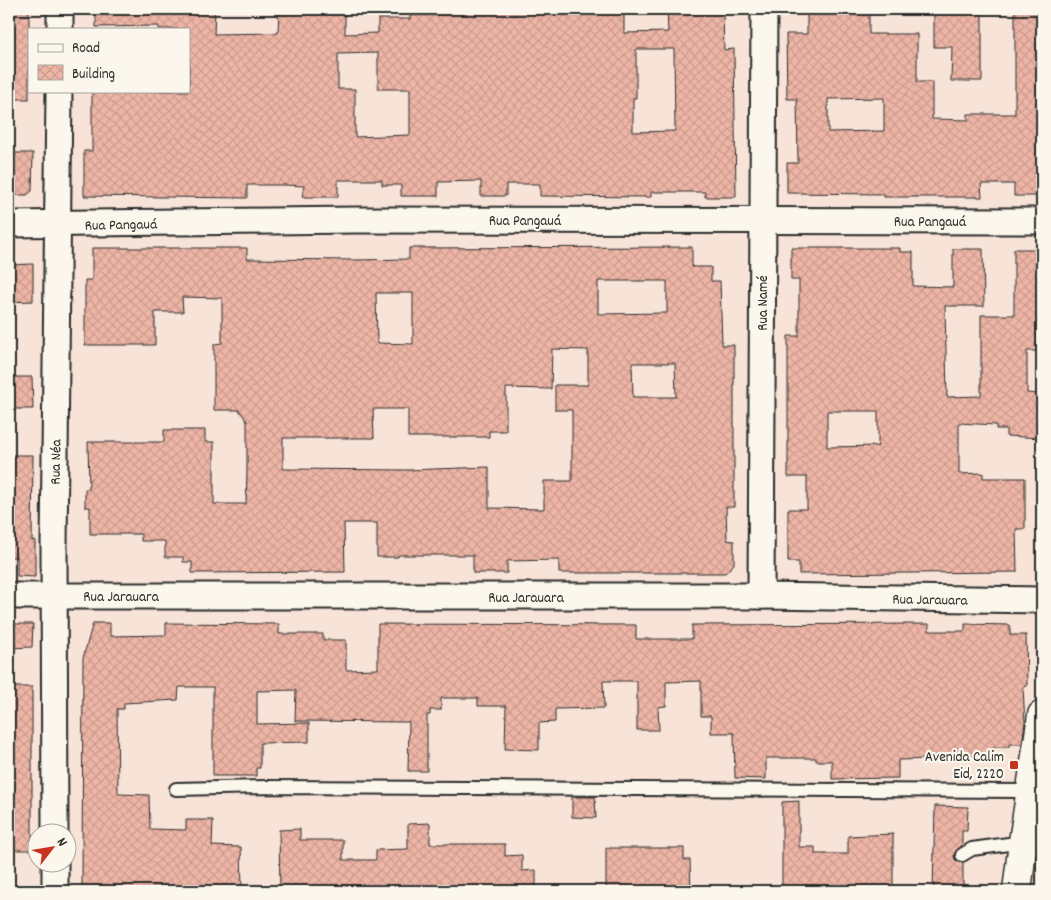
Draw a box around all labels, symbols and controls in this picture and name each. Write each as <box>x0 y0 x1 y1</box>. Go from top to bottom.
legend <box>28 28 190 92</box>
text: Road <box>72 38 100 60</box>
text: Building <box>72 64 115 86</box>
street label: Rua Pangauá <box>489 211 562 233</box>
street label: Rua Pangauá <box>894 212 967 234</box>
street label: Rua Pangauá <box>85 214 158 238</box>
street label: Rua Namé <box>753 275 775 331</box>
street label: Rua Néa <box>46 438 68 485</box>
street label: Rua Jarauara <box>83 587 160 609</box>
street label: Rua Jarauara <box>488 588 565 610</box>
street label: Rua Jarauara <box>892 589 969 613</box>
place label: Avenida Calim Eid, 2220 <box>925 747 1004 786</box>
marker: Avenida Calim Eid, 2220 <box>1008 759 1020 771</box>
north arrow <box>28 822 78 872</box>
text: N <box>51 834 72 851</box>

